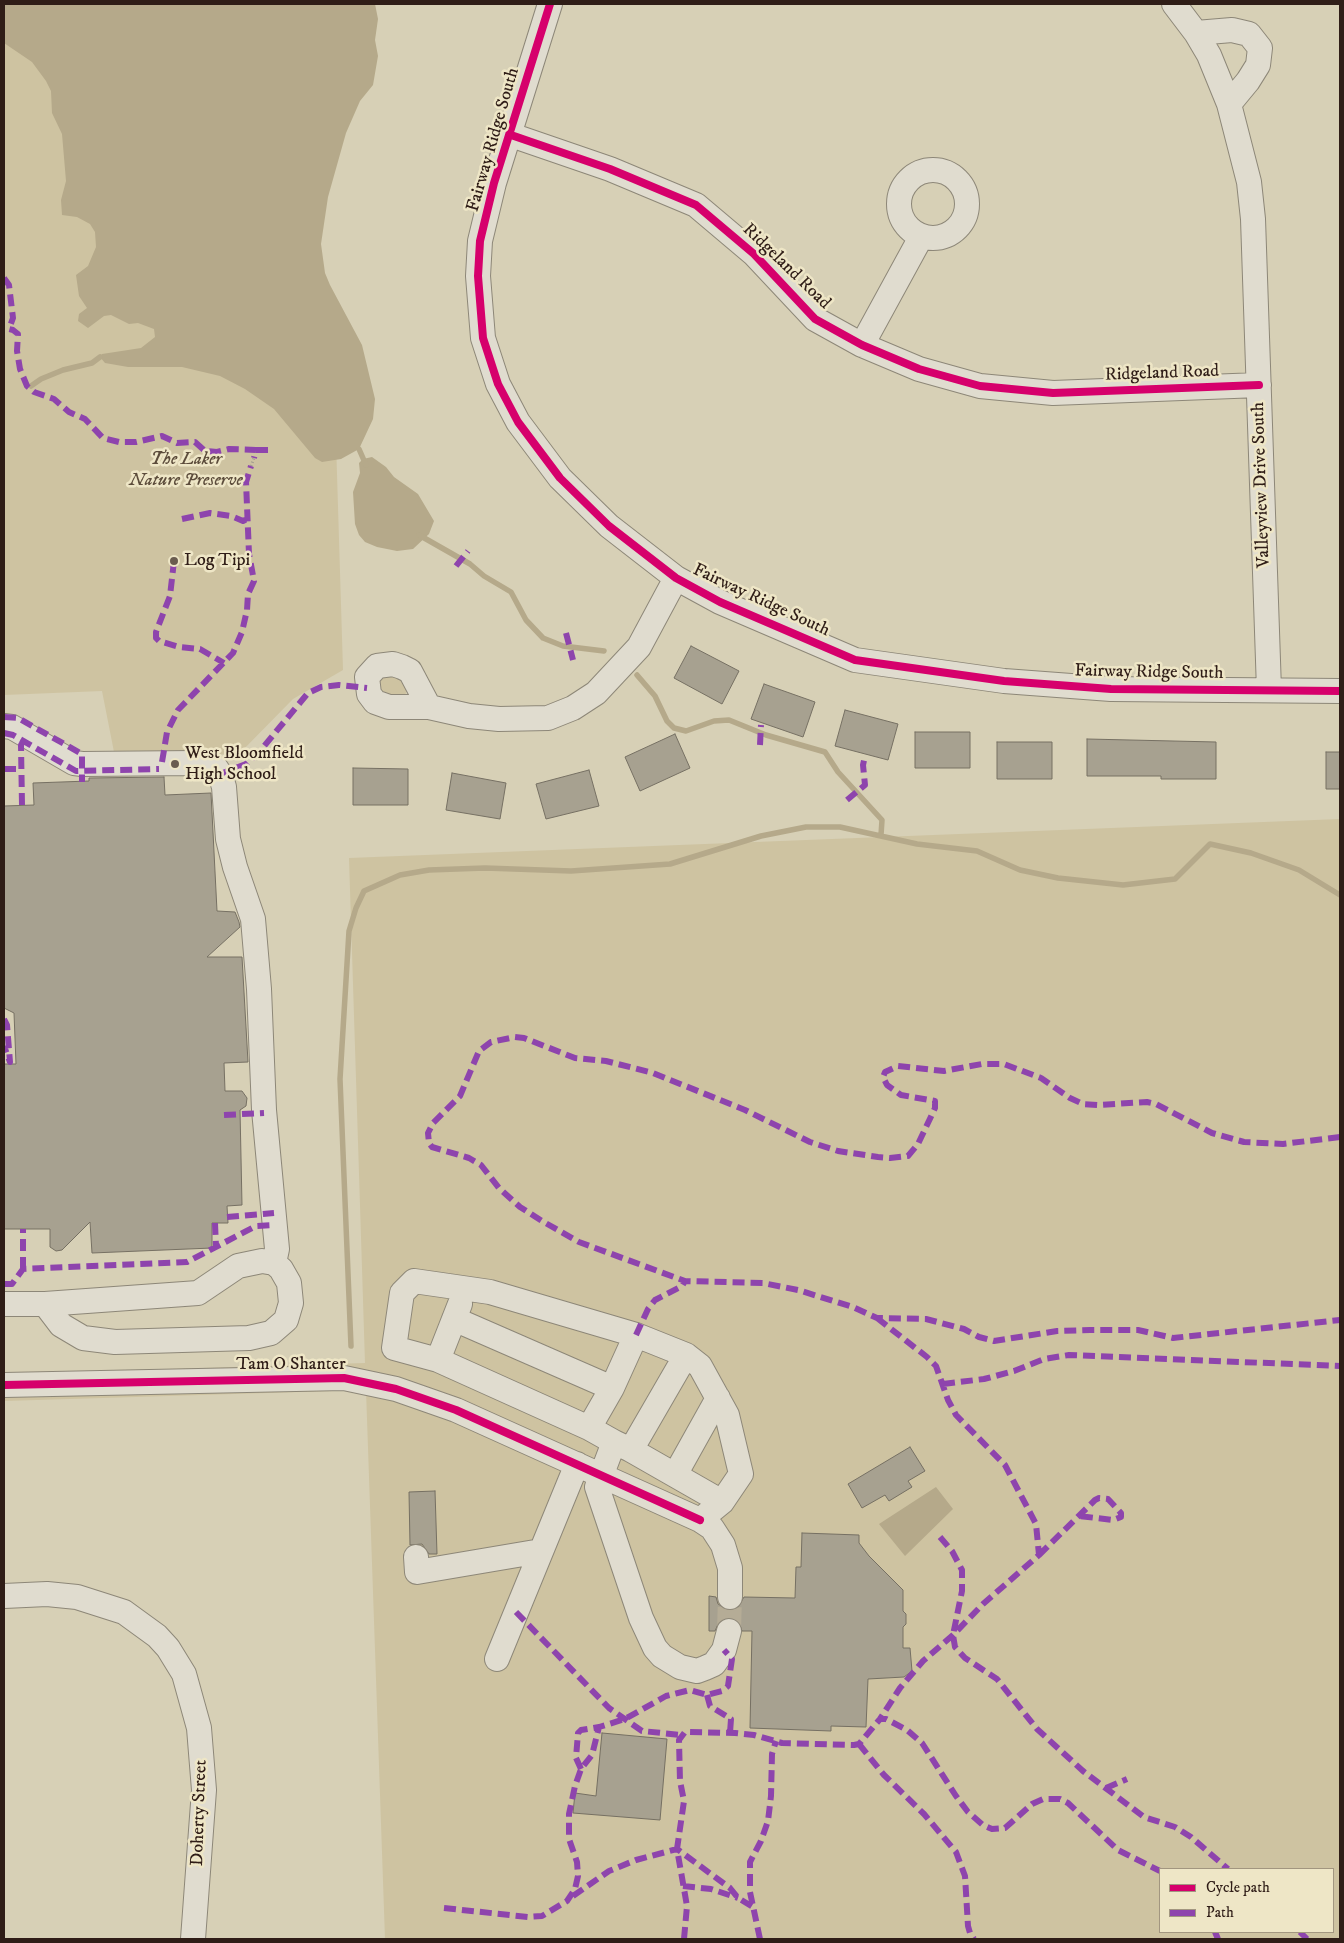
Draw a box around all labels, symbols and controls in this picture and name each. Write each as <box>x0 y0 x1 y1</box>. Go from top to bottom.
street label: Fairway Ridge South <box>463 65 525 215</box>
street label: Ridgeland Road <box>737 220 835 314</box>
street label: Ridgeland Road <box>1104 361 1220 387</box>
street label: Valleyview Drive South <box>1248 402 1276 568</box>
park label: The Laker Nature Preserve <box>129 449 243 492</box>
place label: Log Tipi <box>184 550 250 572</box>
marker: Log Tipi <box>168 555 180 567</box>
street label: Fairway Ridge South <box>689 560 833 642</box>
street label: Fairway Ridge South <box>1074 661 1224 685</box>
place label: West Bloomfield High School <box>185 743 303 786</box>
marker: West Bloomfield High School <box>169 758 181 770</box>
street label: Tam O Shanter <box>236 1354 346 1376</box>
street label: Doherty Street <box>187 1759 213 1867</box>
legend <box>1159 1868 1334 1933</box>
text: Cycle path <box>1206 1878 1270 1897</box>
text: Path <box>1206 1903 1234 1922</box>

